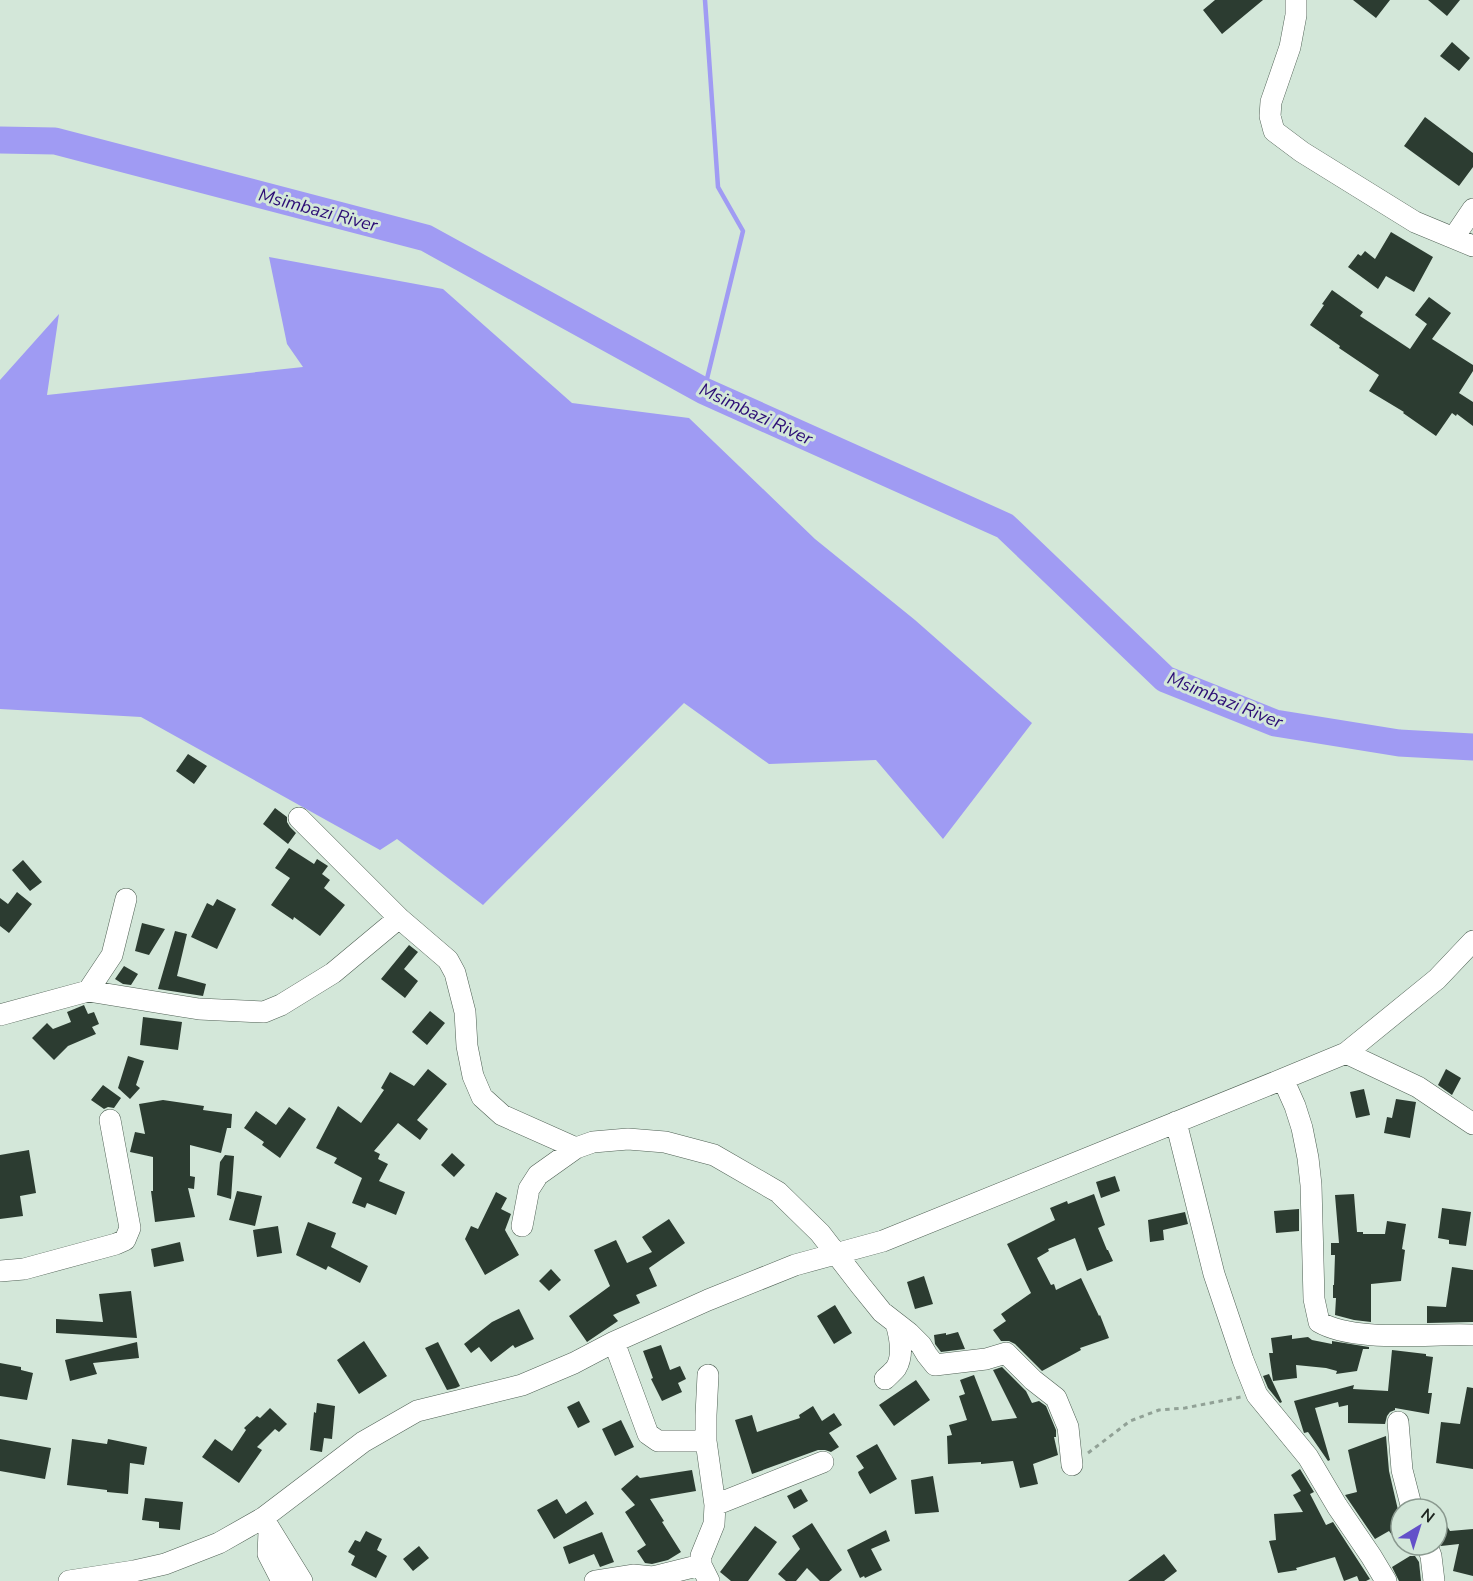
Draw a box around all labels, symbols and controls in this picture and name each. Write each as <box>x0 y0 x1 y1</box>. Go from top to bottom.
water label: Msimbazi River <box>256 183 381 238</box>
water label: Msimbazi River <box>696 377 817 451</box>
water label: Msimbazi River <box>1164 666 1287 734</box>
north arrow <box>1389 1497 1449 1557</box>
text: N <box>1416 1504 1439 1528</box>

